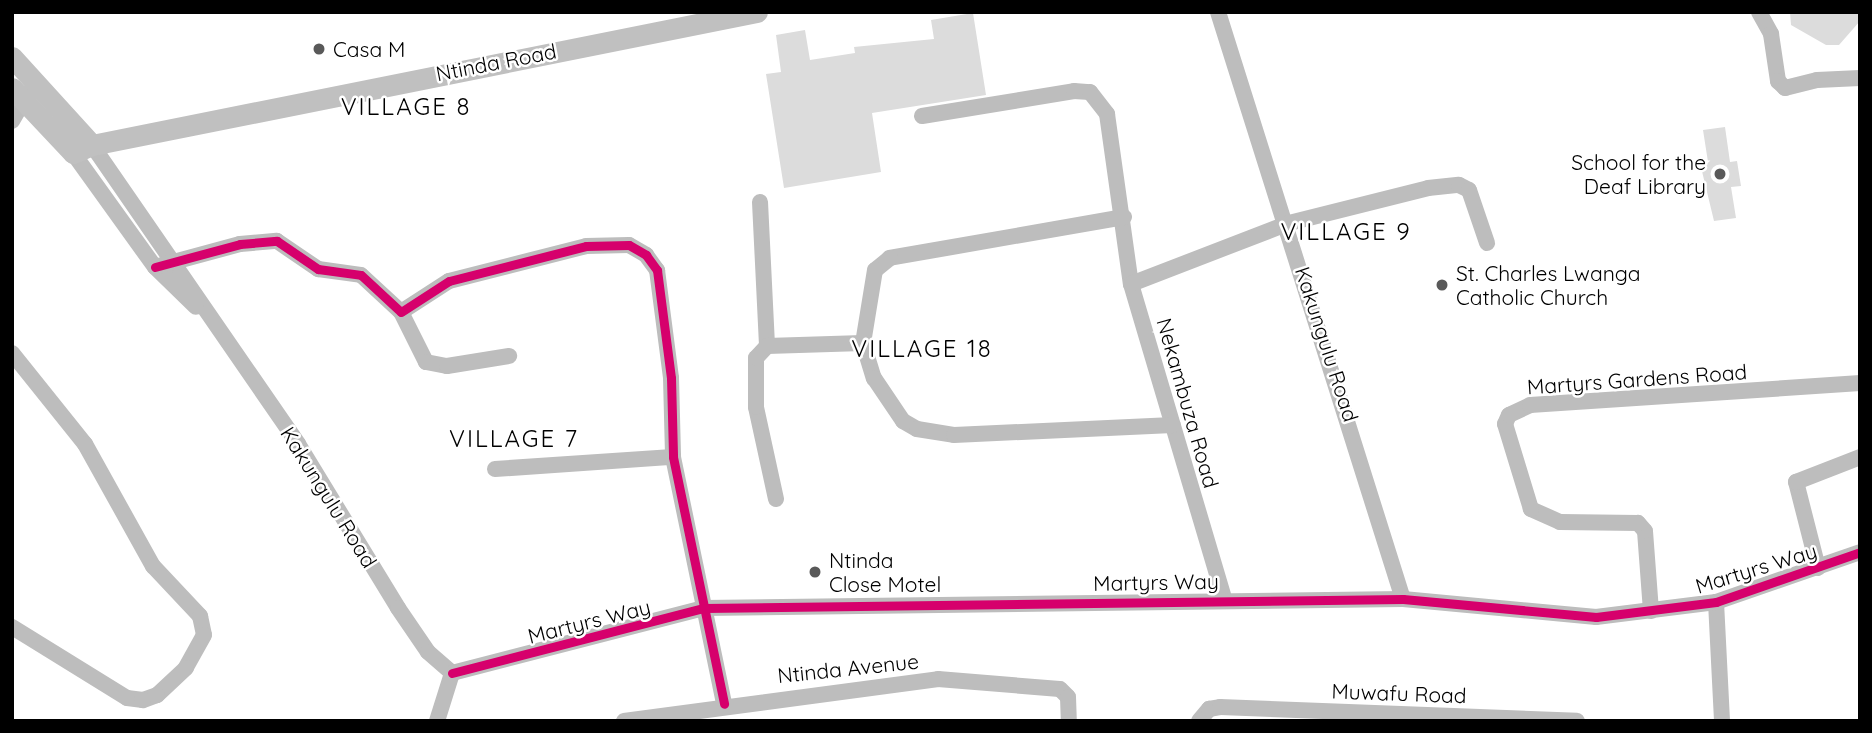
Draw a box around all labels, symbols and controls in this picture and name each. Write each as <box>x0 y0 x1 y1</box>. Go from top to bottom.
place label: Casa M <box>333 36 405 62</box>
street label: Ntinda Road <box>434 38 558 86</box>
marker: Casa M <box>311 41 327 57</box>
district label: VILLAGE 8 <box>342 93 470 121</box>
place label: School for the Deaf Library <box>1571 149 1706 199</box>
marker: School for the Deaf Library <box>1712 166 1728 182</box>
district label: VILLAGE 9 <box>1282 218 1410 246</box>
place label: St. Charles Lwanga Catholic Church <box>1456 260 1641 310</box>
street label: Kakungulu Road <box>1290 263 1364 425</box>
marker: St. Charles Lwanga Catholic Church <box>1434 277 1450 293</box>
street label: Nekambuza Road <box>1152 315 1224 491</box>
district label: VILLAGE 18 <box>852 335 992 363</box>
street label: Martyrs Gardens Road <box>1526 359 1748 399</box>
street label: Kakungulu Road <box>276 422 382 572</box>
district label: VILLAGE 7 <box>450 425 578 453</box>
street label: Martyrs Way <box>1692 538 1820 598</box>
place label: Ntinda Close Motel <box>829 547 941 597</box>
marker: Ntinda Close Motel <box>807 564 823 580</box>
street label: Martyrs Way <box>1093 568 1219 596</box>
street label: Martyrs Way <box>525 594 653 648</box>
street label: Ntinda Avenue <box>776 648 920 688</box>
street label: Muwafu Road <box>1331 678 1467 708</box>

